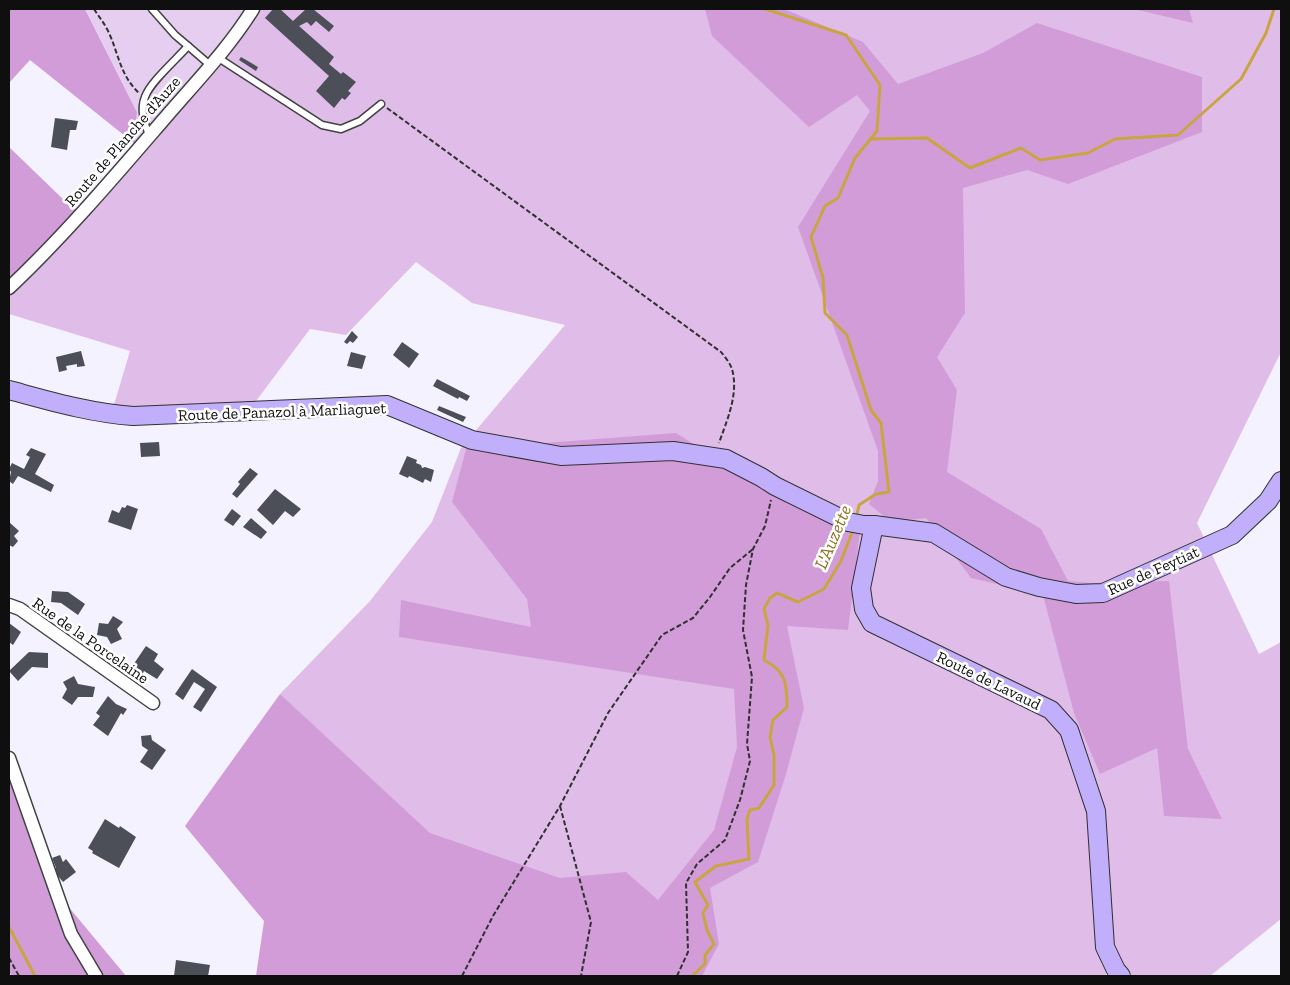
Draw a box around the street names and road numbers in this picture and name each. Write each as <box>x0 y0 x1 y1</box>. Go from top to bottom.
street label: Route de Planche d'Auze <box>61 72 184 210</box>
street label: Route de Panazol à Marliaguet <box>178 398 387 425</box>
street label: Rue de Feytiat <box>1105 542 1202 599</box>
street label: Rue de la Porcelaine <box>29 593 152 688</box>
street label: Route de Lavaud <box>934 647 1044 714</box>

